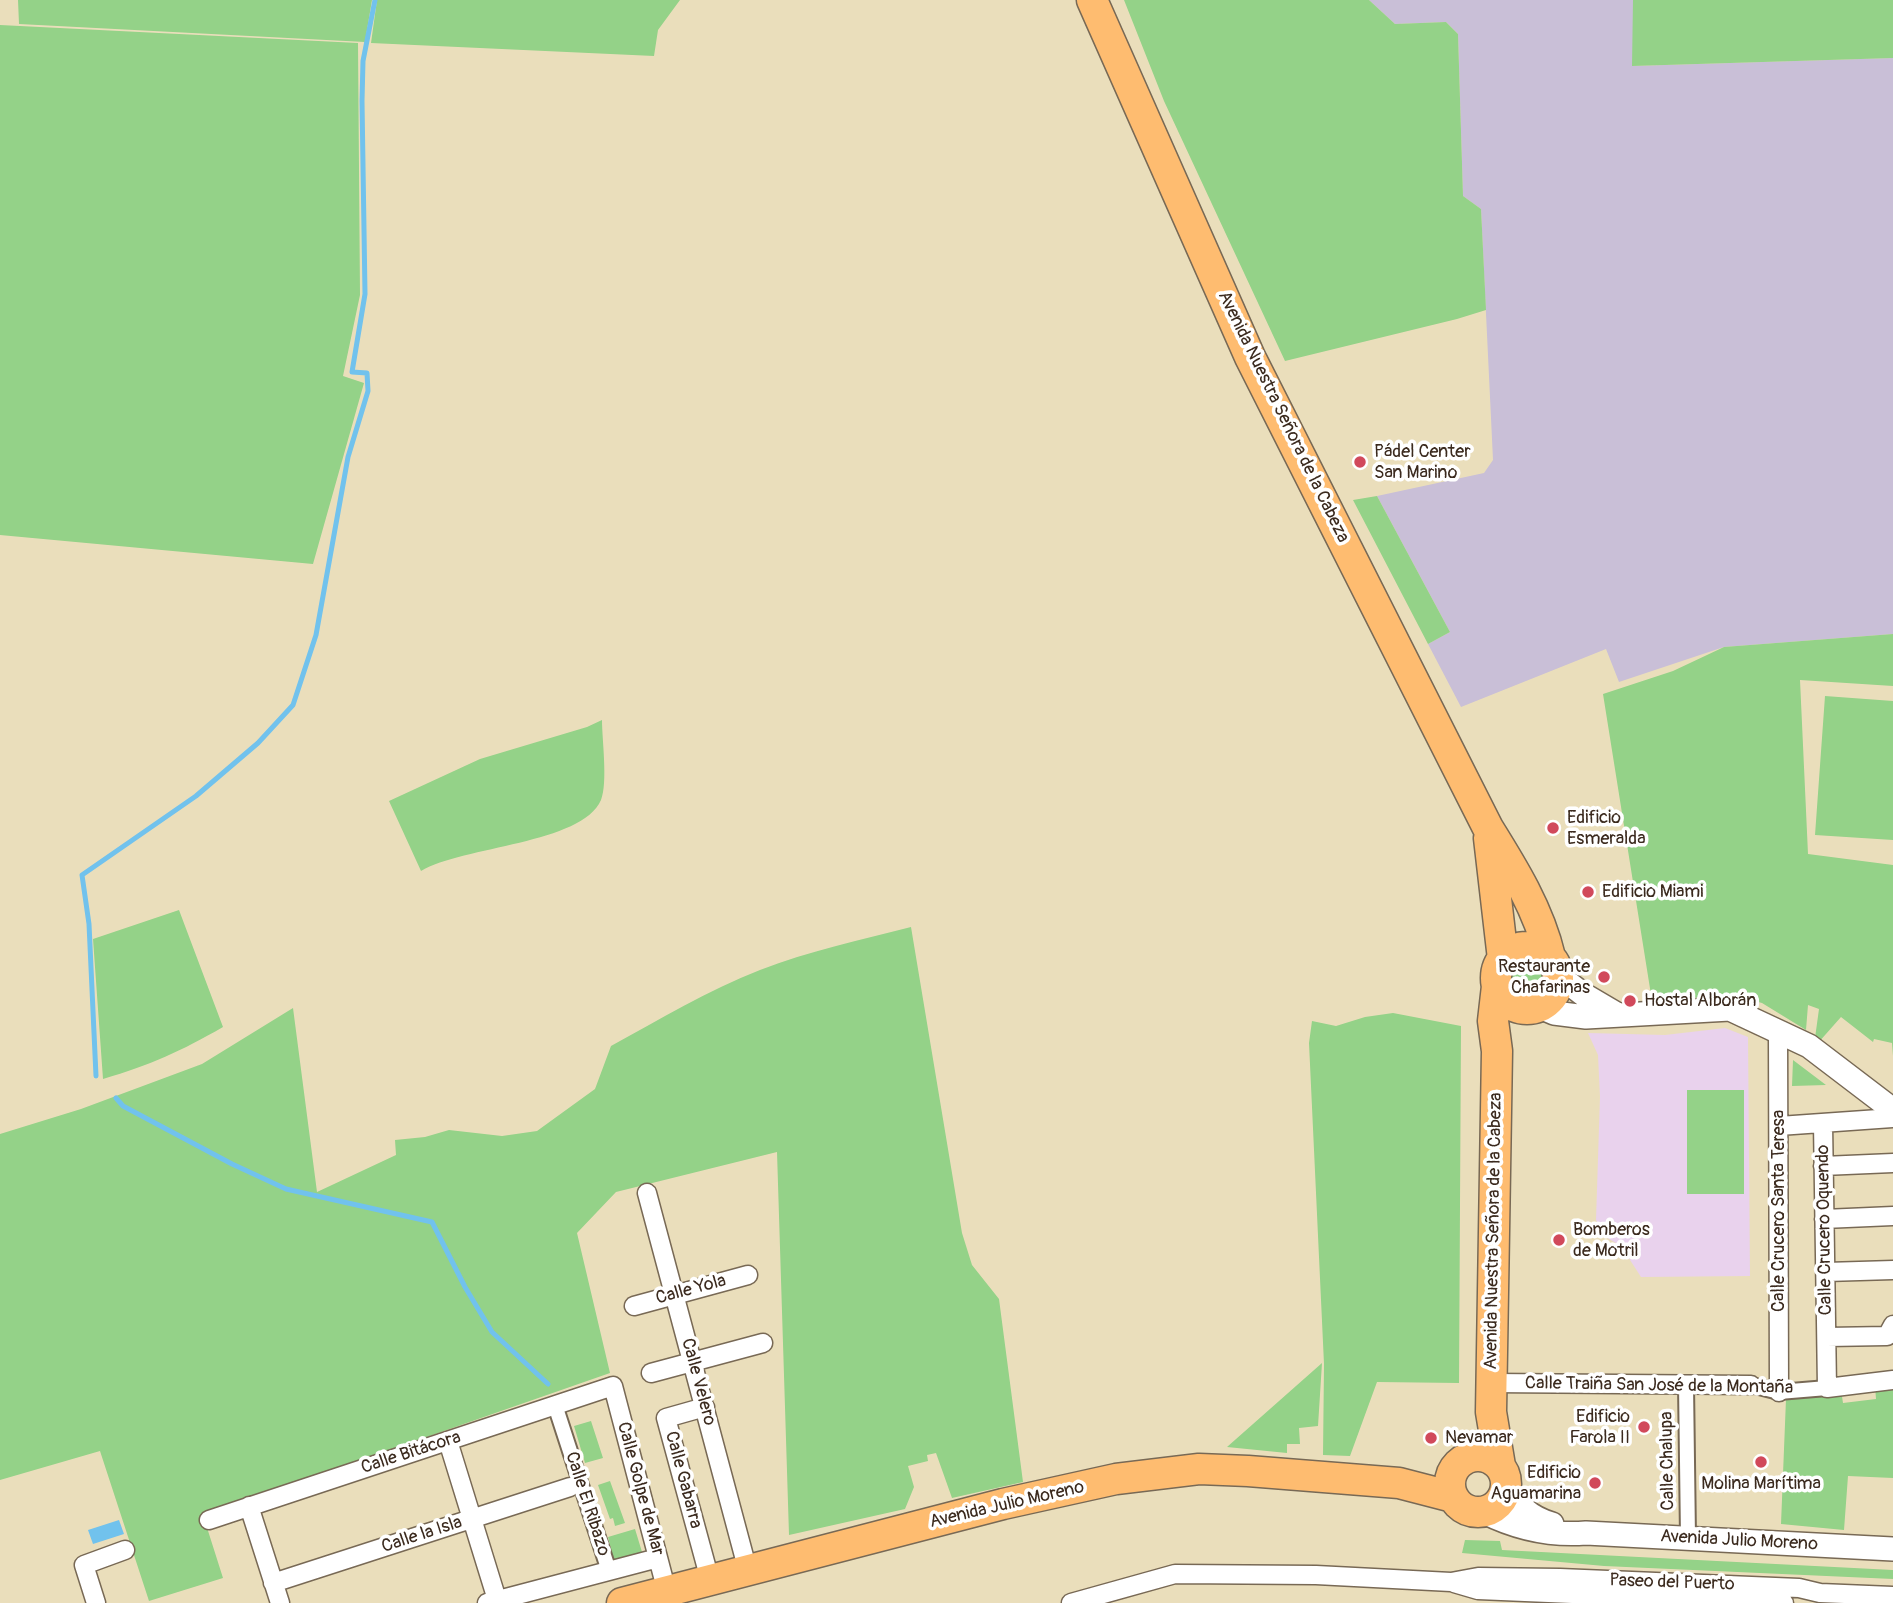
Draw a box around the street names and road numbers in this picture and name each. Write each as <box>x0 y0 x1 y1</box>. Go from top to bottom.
street label: Avenida Nuestra Señora de la Cabeza <box>1213 288 1353 546</box>
street label: Avenida Nuestra Señora de la Cabeza <box>1481 1092 1507 1370</box>
street label: Calle Crucero Santa Teresa <box>1768 1110 1790 1312</box>
street label: Calle Crucero Oquendo <box>1813 1144 1837 1316</box>
street label: Calle Yola <box>653 1270 729 1310</box>
street label: Calle Velero <box>676 1336 720 1428</box>
street label: Calle Traiña San José de la Montaña <box>1525 1373 1793 1399</box>
street label: Calle Chalupa <box>1656 1411 1680 1511</box>
street label: Calle Golpe de Mar <box>612 1420 668 1558</box>
street label: Calle Bitácora <box>358 1427 464 1479</box>
street label: Calle Gabarra <box>660 1429 706 1531</box>
street label: Calle El Ribazo <box>560 1449 614 1559</box>
street label: Avenida Julio Moreno <box>928 1477 1086 1533</box>
street label: Calle la Isla <box>379 1512 465 1558</box>
street label: Avenida Julio Moreno <box>1660 1526 1818 1556</box>
street label: Paseo del Puerto <box>1609 1570 1735 1596</box>

